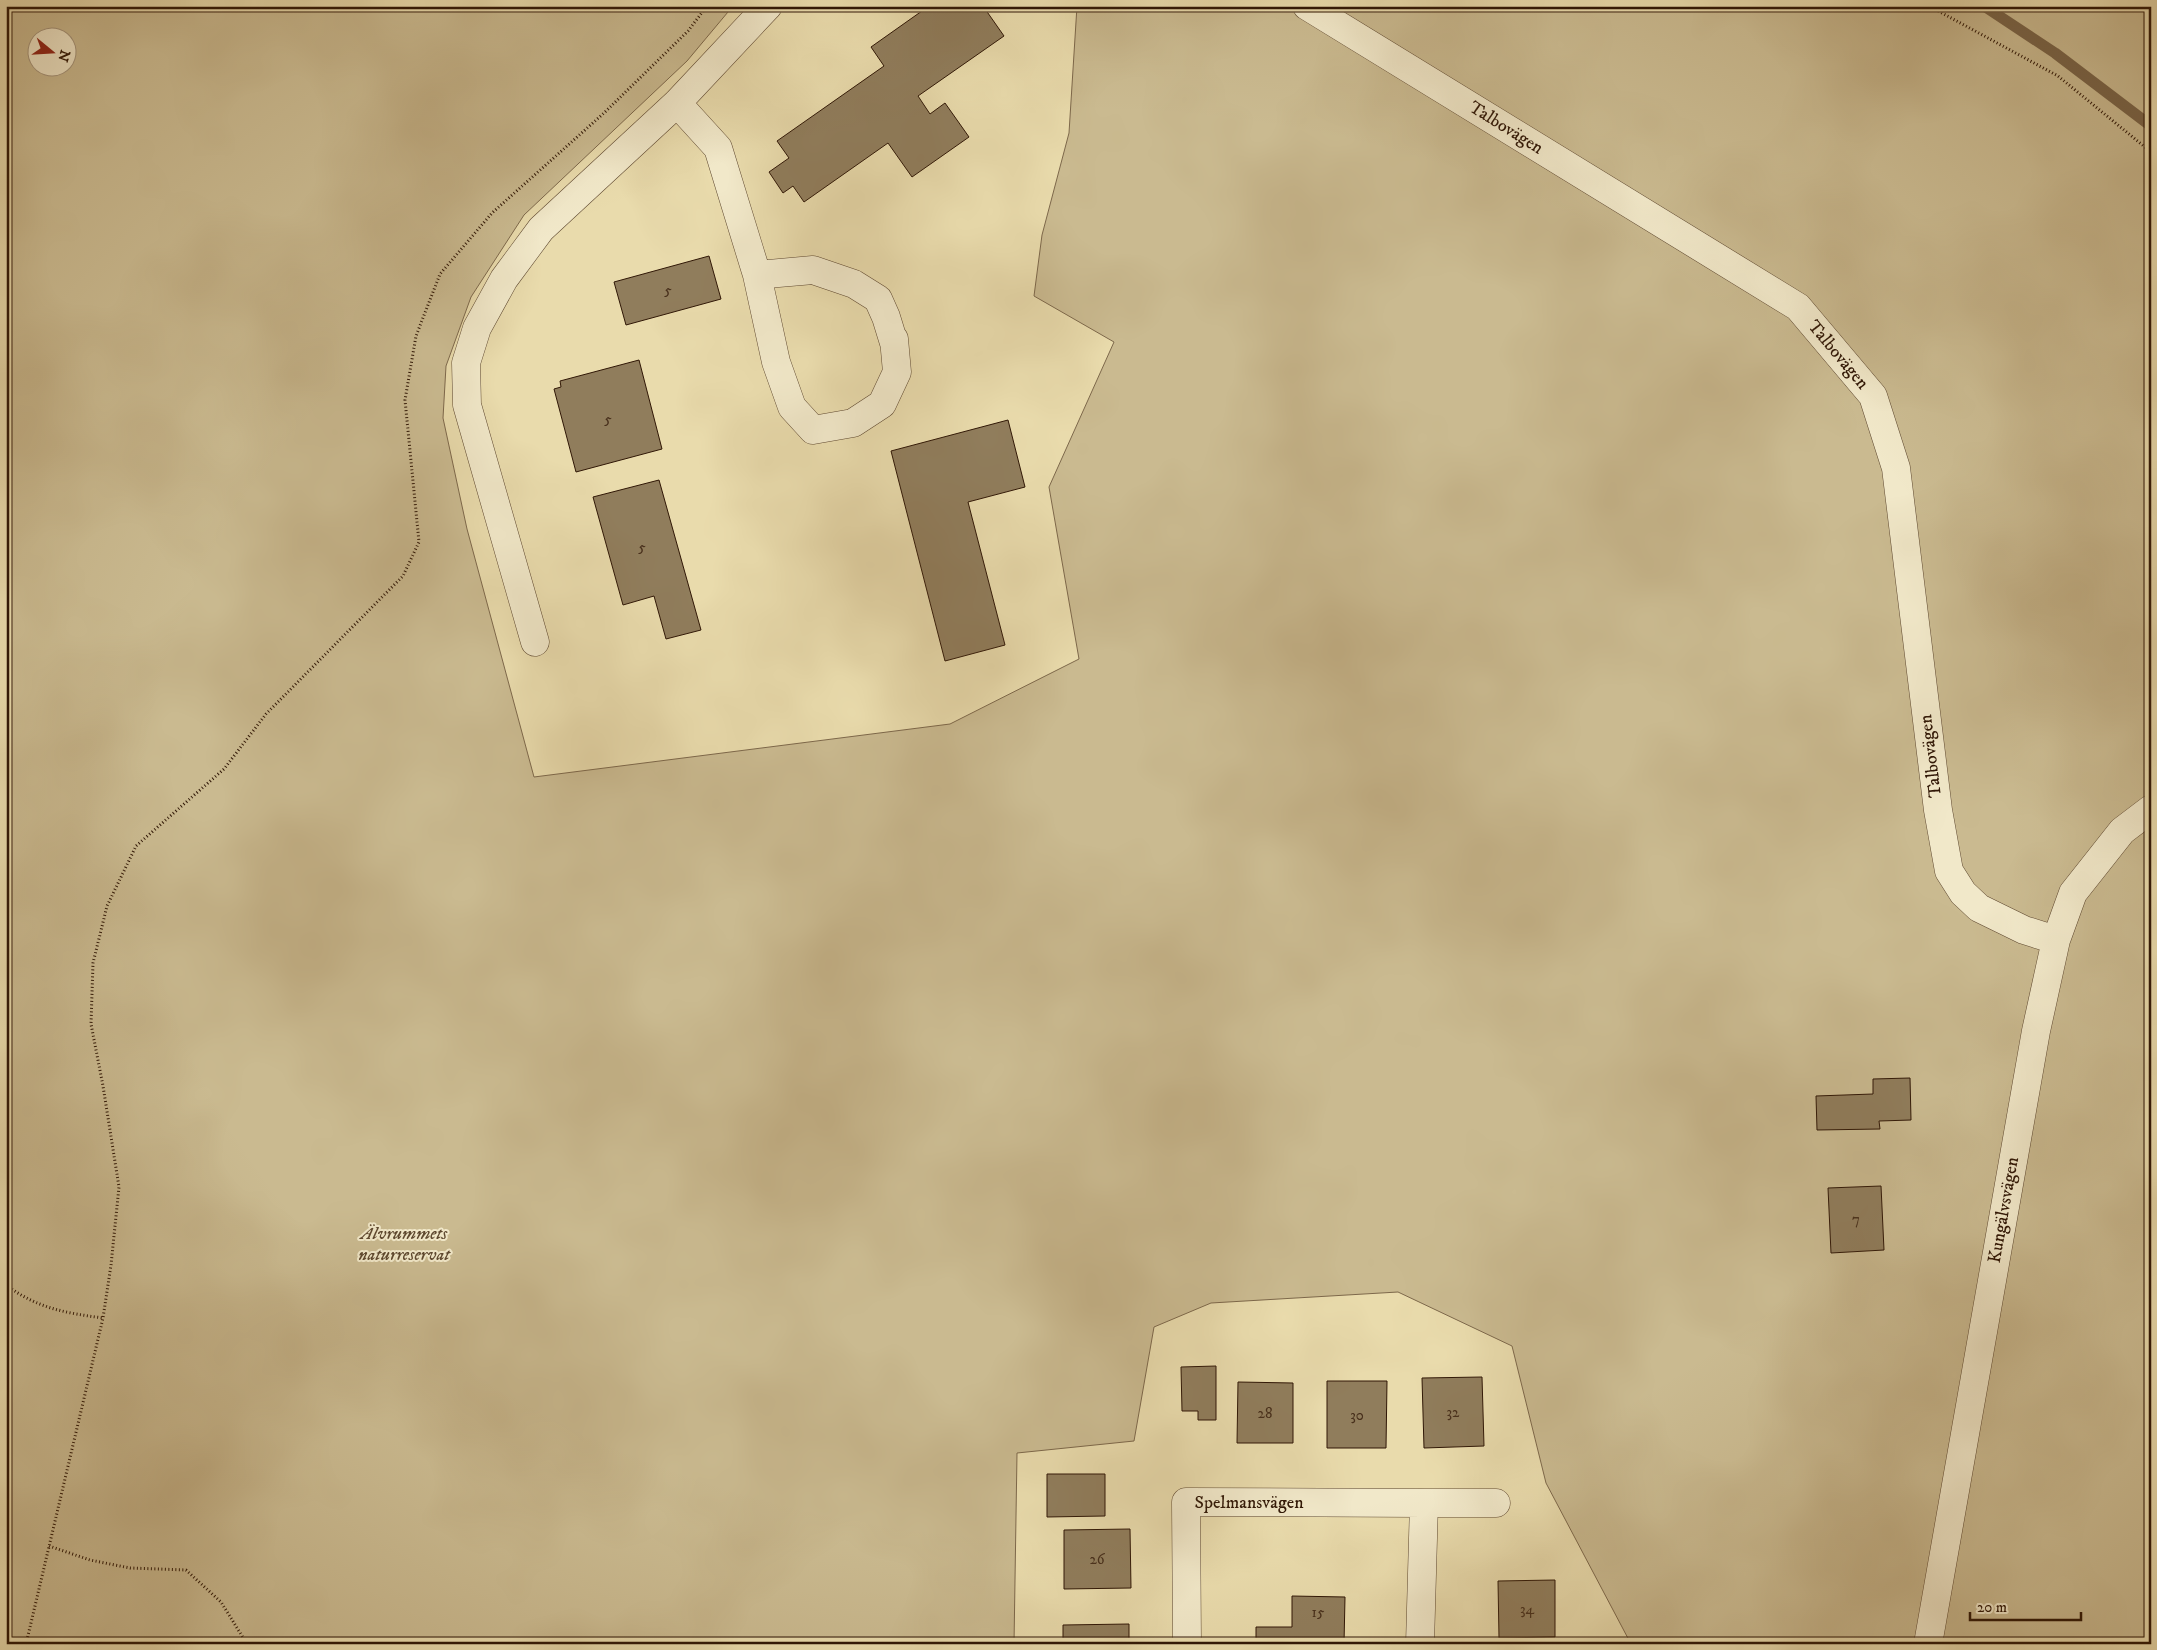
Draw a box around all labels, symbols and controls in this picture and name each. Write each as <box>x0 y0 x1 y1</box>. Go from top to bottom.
north arrow <box>28 28 78 78</box>
text: N <box>53 47 74 64</box>
street label: Talbovägen <box>1465 97 1548 160</box>
house number: 5 <box>664 281 672 300</box>
street label: Talbovägen <box>1803 316 1874 394</box>
house number: 5 <box>604 410 612 429</box>
house number: 5 <box>638 538 646 557</box>
street label: Talbovägen <box>1915 713 1947 799</box>
street label: Kungälvsvägen <box>1984 1155 2024 1265</box>
house number: 7 <box>1852 1210 1860 1229</box>
park label: Älvrummets naturreservat <box>358 1223 451 1266</box>
house number: 32 <box>1447 1403 1460 1422</box>
house number: 28 <box>1258 1404 1272 1423</box>
house number: 30 <box>1350 1406 1364 1425</box>
street label: Spelmansvägen <box>1194 1492 1304 1514</box>
house number: 26 <box>1089 1550 1106 1569</box>
scale bar <box>1970 1590 2081 1622</box>
text: 20 m <box>1977 1598 2007 1617</box>
house number: 34 <box>1520 1600 1534 1619</box>
house number: 15 <box>1312 1603 1325 1622</box>

